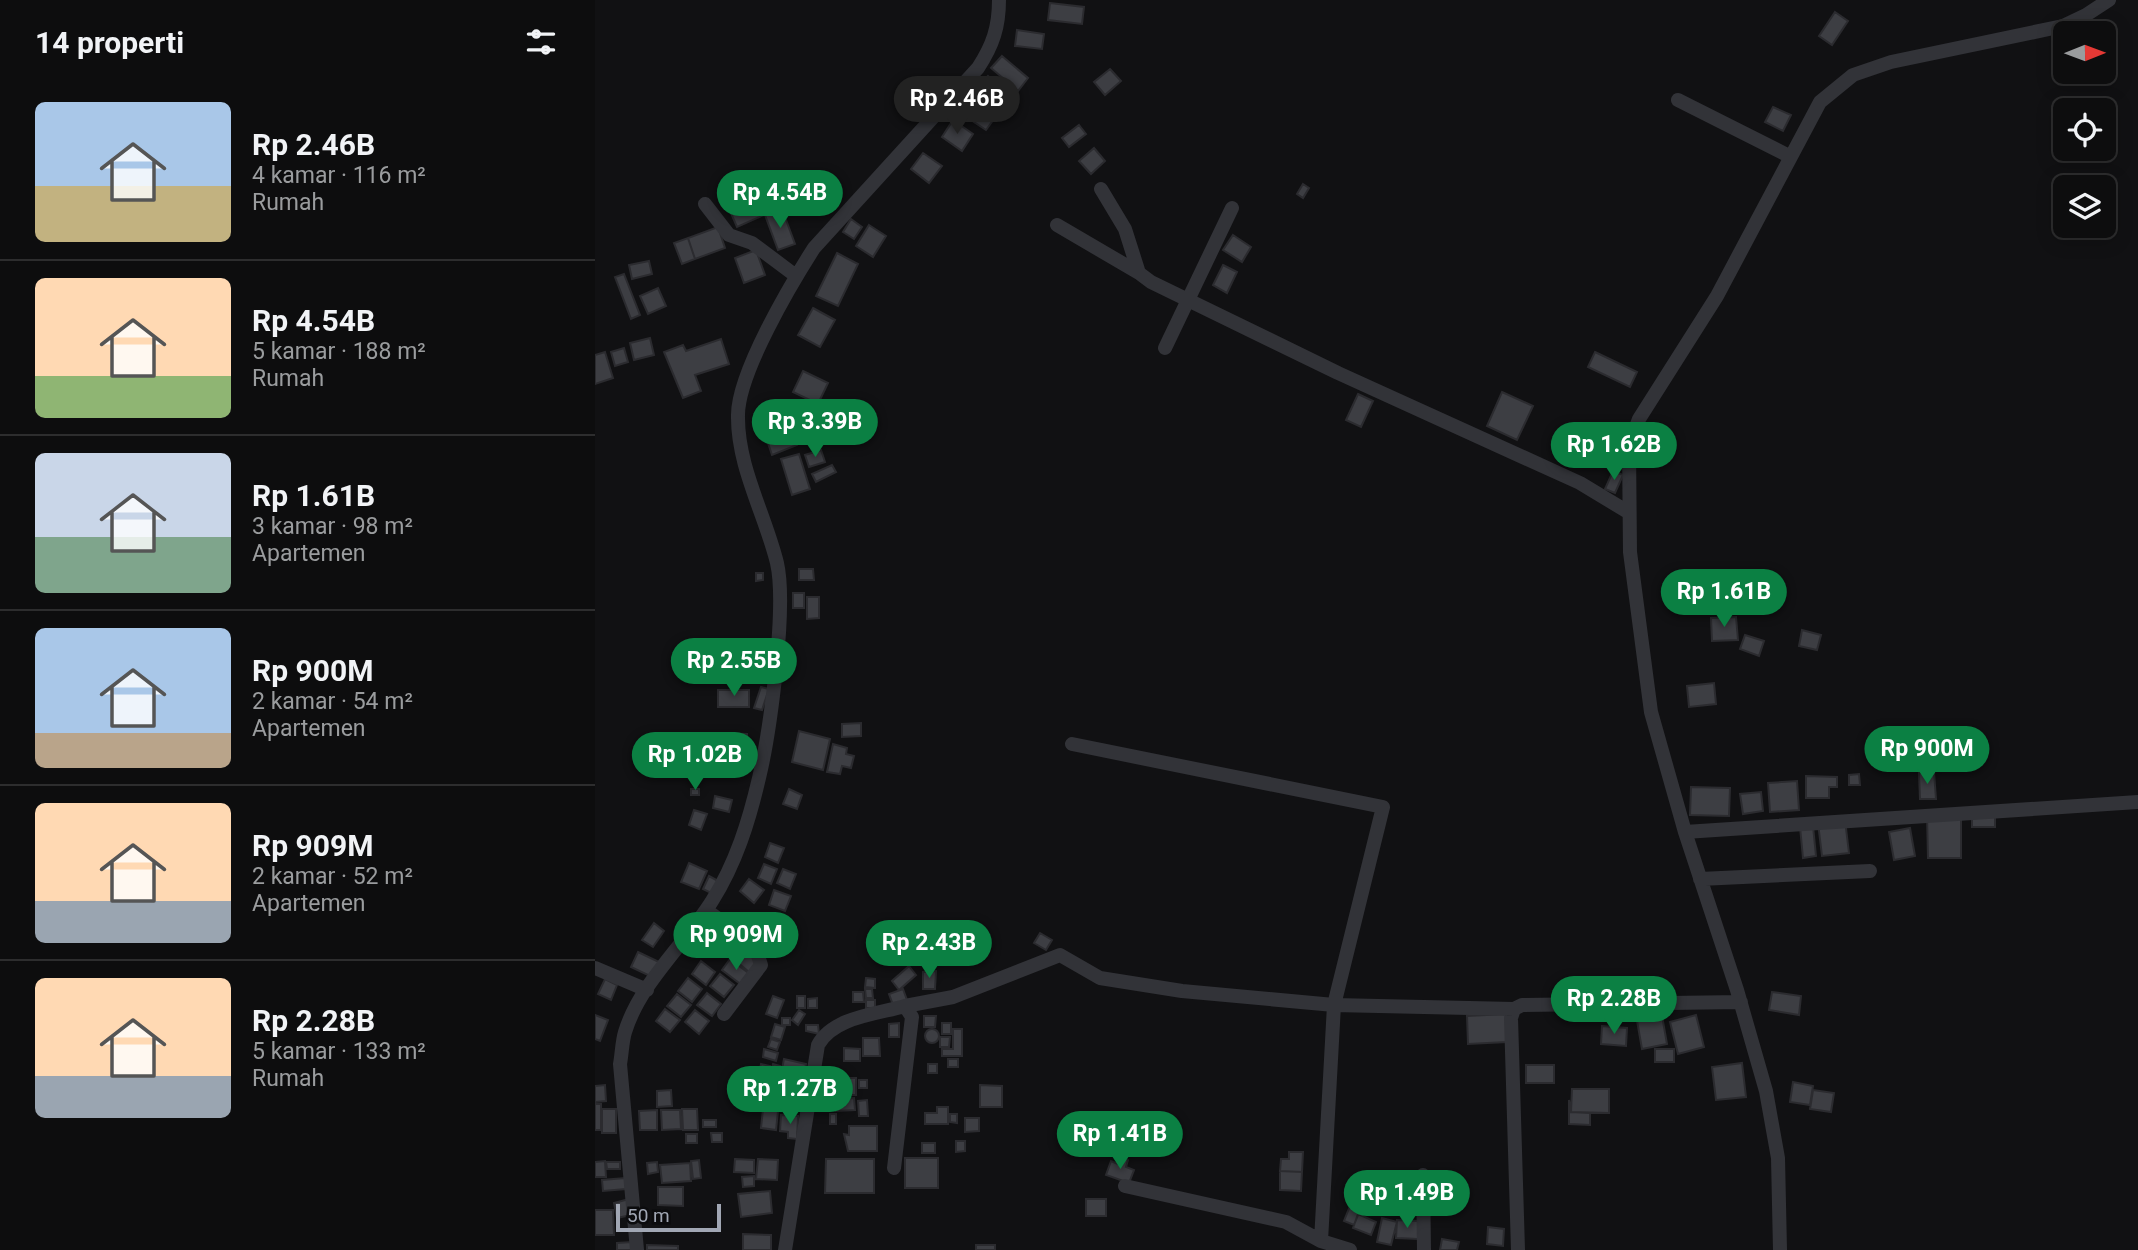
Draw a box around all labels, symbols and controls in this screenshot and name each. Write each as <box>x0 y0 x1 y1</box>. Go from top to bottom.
north arrow <box>2053 21 2116 84</box>
map controls <box>2053 21 2116 238</box>
icon: filters <box>522 23 560 61</box>
text: 14 properti <box>35 25 184 60</box>
pin: Rp 2.46B <box>885 76 1029 136</box>
text: Rp 2.46B <box>910 85 1004 112</box>
button: locate <box>2053 98 2116 161</box>
text: Rp 2.46B <box>252 127 375 162</box>
icon: home <box>91 130 175 214</box>
text: 4 kamar · 116 m² <box>252 162 426 189</box>
pin: Rp 4.54B <box>708 170 852 230</box>
button: layers <box>2053 175 2116 238</box>
text: Rp 4.54B <box>733 179 827 206</box>
text: Rumah <box>252 189 324 216</box>
text: Rp 4.54B <box>252 303 375 338</box>
icon: home <box>91 306 175 390</box>
text: 5 kamar · 188 m² <box>252 338 426 365</box>
text: Rumah <box>252 365 324 392</box>
pin: Rp 3.39B <box>743 400 887 459</box>
text: Rp 3.39B <box>768 408 862 435</box>
pin: Rp 1.62B <box>1542 422 1686 482</box>
text: Rp 1.62B <box>1567 431 1661 458</box>
text: Rp 1.61B <box>252 478 375 513</box>
icon: home <box>91 481 175 565</box>
text: 3 kamar · 98 m² <box>252 513 413 540</box>
text: Apartemen <box>252 540 366 567</box>
pin: Rp 1.61B <box>1652 570 1796 629</box>
text: Rp 1.61B <box>1677 578 1771 605</box>
pin: Rp 2.55B <box>662 638 806 698</box>
text: Rp 2.55B <box>687 647 781 674</box>
text: Rp 900M <box>252 653 373 688</box>
icon: home <box>91 656 175 740</box>
text: 2 kamar · 54 m² <box>252 688 413 715</box>
text: Apartemen <box>252 715 366 742</box>
pin: Rp 900M <box>1862 726 1992 786</box>
pin: Rp 1.02B <box>623 732 767 792</box>
text: Rp 900M <box>1880 735 1974 762</box>
text: Rp 1.02B <box>648 741 742 768</box>
text: Rp 909M <box>252 828 373 863</box>
icon: home <box>91 831 175 915</box>
text: 2 kamar · 52 m² <box>252 863 413 890</box>
text: Apartemen <box>252 890 366 917</box>
pin: Rp 909M <box>671 912 801 972</box>
pin: Rp 2.43B <box>857 920 1001 980</box>
text: Rp 909M <box>689 921 783 948</box>
text: Rp 2.43B <box>882 929 976 956</box>
pin: Rp 2.28B <box>1542 976 1686 1036</box>
text: Rp 2.28B <box>1567 985 1661 1012</box>
text: Rp 2.28B <box>252 1003 375 1038</box>
icon: home <box>91 1006 175 1090</box>
text: 5 kamar · 133 m² <box>252 1038 426 1065</box>
text: Rumah <box>252 1065 324 1092</box>
pin: Rp 1.27B <box>718 1066 862 1126</box>
text: Rp 1.27B <box>743 1075 837 1102</box>
pin: Rp 1.41B <box>1048 1112 1192 1171</box>
text: Rp 1.41B <box>1073 1120 1167 1147</box>
pin: Rp 1.49B <box>1335 1170 1479 1230</box>
text: Rp 1.49B <box>1360 1179 1454 1206</box>
scale bar <box>616 1201 721 1233</box>
text: 50 m <box>627 1204 670 1227</box>

